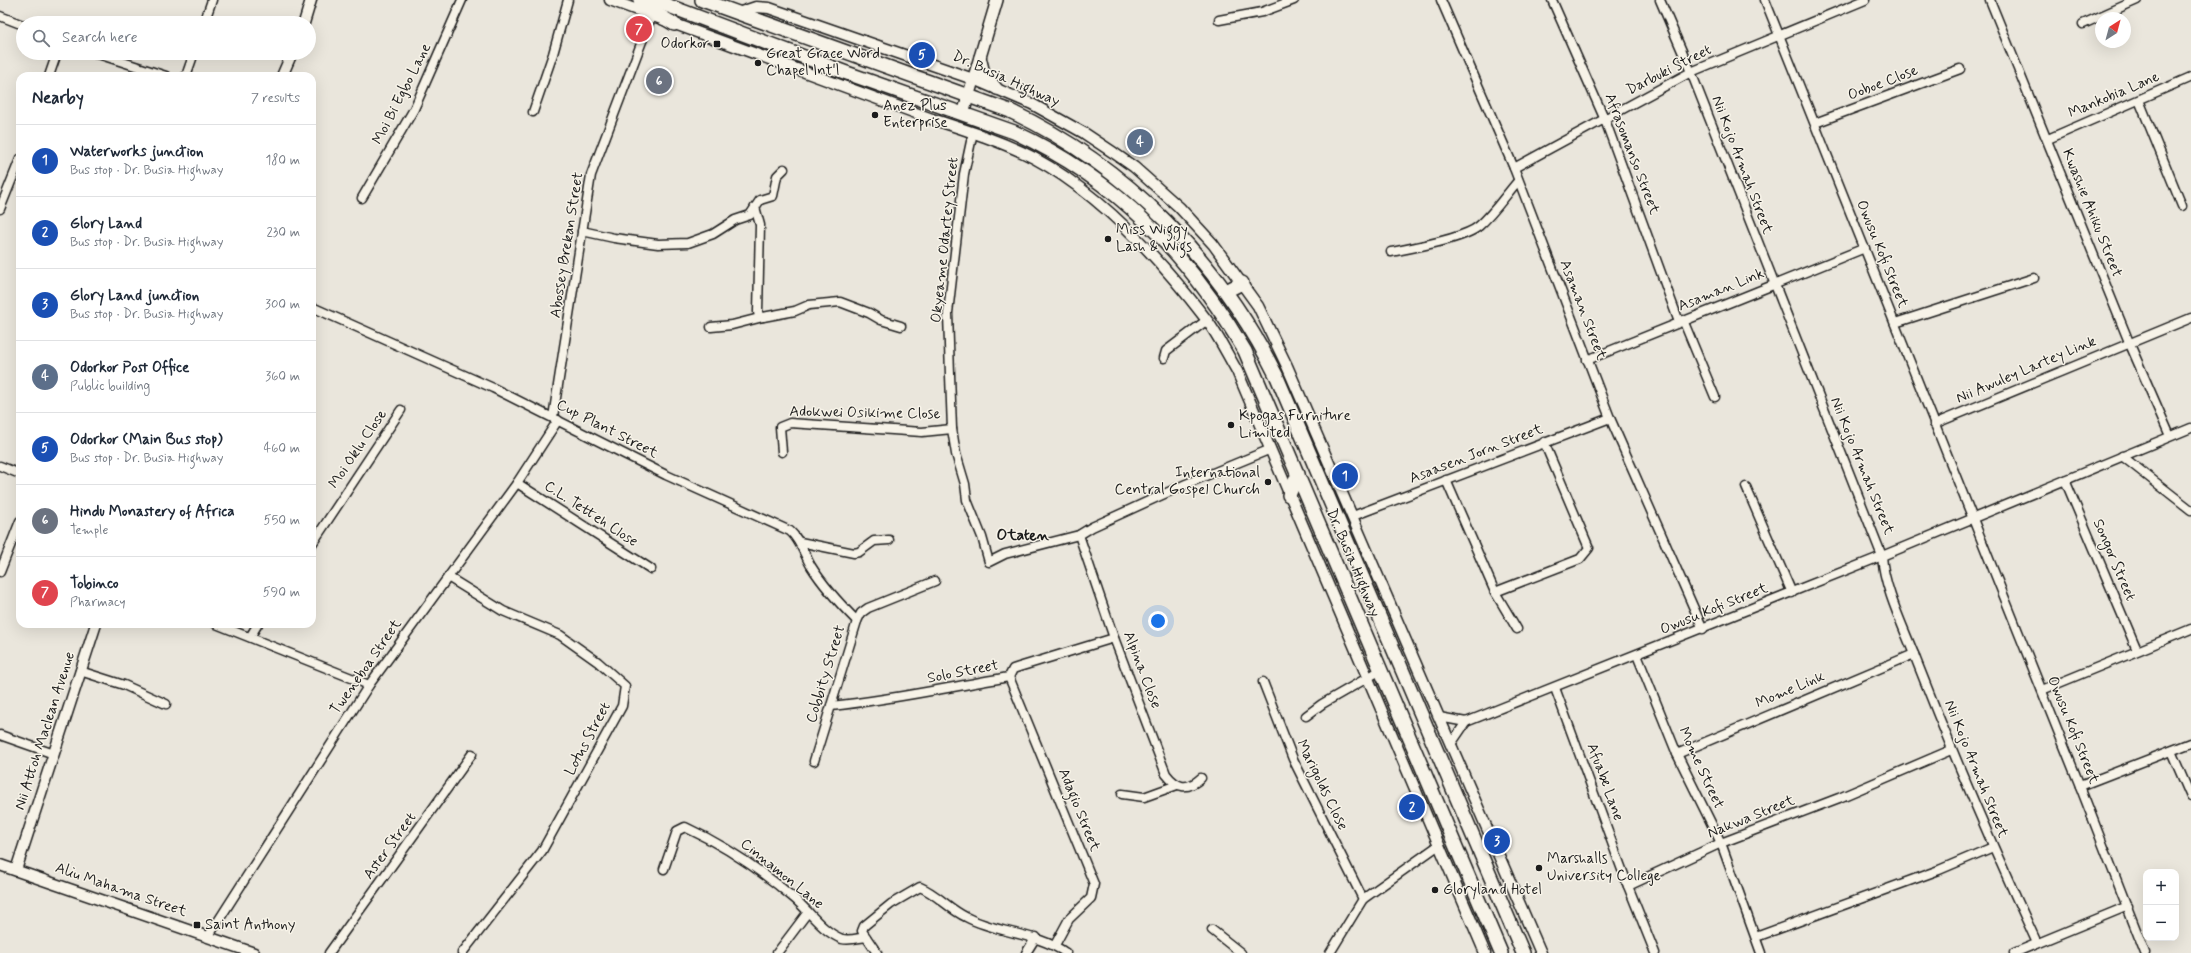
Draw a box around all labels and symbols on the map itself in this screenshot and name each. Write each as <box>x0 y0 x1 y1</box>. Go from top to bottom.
north arrow <box>2095 12 2131 48</box>
pin: 7 <box>626 14 652 44</box>
place label: Odorkor <box>661 34 709 54</box>
marker: Odorkor <box>712 39 722 49</box>
street label: Moi Bi Egbo Lane <box>368 40 436 148</box>
pin: 5 <box>909 40 935 70</box>
street label: Darbuki Street <box>1623 40 1715 100</box>
place label: Great Grace Word Chapel Int'l <box>766 44 880 81</box>
street label: Dr. Busia Highway <box>949 46 1063 113</box>
marker: Great Grace Word Chapel Int'l <box>753 58 763 68</box>
street label: Ooboe Close <box>1845 60 1921 106</box>
pin: 6 <box>646 66 672 96</box>
street label: Mankobia Lane <box>2065 67 2163 123</box>
street label: Afrasomanso Street <box>1600 91 1664 218</box>
street label: Nii Kojo Armah Street <box>1706 93 1778 237</box>
place label: Anez Plus Enterprise <box>883 96 948 133</box>
marker: Anez Plus Enterprise <box>870 110 880 120</box>
pin: 4 <box>1127 127 1153 157</box>
street label: Kwashie Ahiku Street <box>2057 146 2127 280</box>
street label: Okyeame Odartey Street <box>926 156 964 324</box>
street label: Abossey Brekan Street <box>546 170 588 320</box>
street label: Owusu Kofi Street <box>1851 197 1913 311</box>
place label: Miss Wiggy Lash & Wigs <box>1116 220 1192 258</box>
marker: Miss Wiggy Lash & Wigs <box>1103 234 1113 244</box>
street label: Asaman Street <box>1555 257 1611 363</box>
street label: Asaman Link <box>1675 264 1767 316</box>
street label: Nii Awuley Lartey Link <box>1953 331 2099 409</box>
street label: Nii Kojo Armah Street <box>1825 394 1899 538</box>
street label: Cup Plant Street <box>553 395 661 463</box>
street label: Adokwei Osikime Close <box>789 402 941 424</box>
street label: Moi Oklu Close <box>324 405 392 493</box>
place label: Kpogas Furniture Limited <box>1239 406 1351 443</box>
street label: Asaasen Jorn Street <box>1406 419 1546 489</box>
marker: Kpogas Furniture Limited <box>1226 420 1236 430</box>
pin: 1 <box>1332 461 1358 491</box>
place label: International Central Gospel Church <box>1114 463 1260 500</box>
street label: C.L. Tetteh Close <box>540 476 642 552</box>
marker: International Central Gospel Church <box>1263 477 1273 487</box>
street label: Dr. Busia Highway <box>1320 506 1385 621</box>
street label: Songor Street <box>2087 516 2140 605</box>
district label: Otaten <box>997 525 1050 546</box>
street label: Owusu Kofi Street <box>1657 578 1771 640</box>
your location <box>1148 611 1168 631</box>
street label: Tweneboa Street <box>326 615 406 719</box>
street label: Cobbity Street <box>802 623 850 725</box>
street label: Alpina Close <box>1118 628 1166 712</box>
street label: Nii Attoh Maclean Avenue <box>10 649 80 813</box>
street label: Solo Street <box>926 655 1000 689</box>
street label: Mome Link <box>1752 666 1828 713</box>
street label: Owusu Kofi Street <box>2042 673 2104 787</box>
street label: Nii Kojo Armah Street <box>1939 697 2013 841</box>
street label: Lotus Street <box>560 698 616 779</box>
street label: Mome Street <box>1673 724 1729 812</box>
street label: Marigolds Close <box>1290 736 1353 834</box>
street label: Afuabe Lane <box>1582 740 1628 824</box>
street label: Adagio Street <box>1052 766 1105 855</box>
street label: Nakwa Street <box>1704 790 1798 844</box>
pin: 2 <box>1399 792 1425 822</box>
street label: Aster Street <box>359 808 421 884</box>
pin: 3 <box>1484 826 1510 856</box>
street label: Cinnamon Lane <box>736 834 828 914</box>
place label: Marshalls University College <box>1547 849 1661 886</box>
street label: Aliu Mahama Street <box>53 858 190 922</box>
marker: Marshalls University College <box>1534 863 1544 873</box>
place label: Gloryland Hotel <box>1443 880 1542 900</box>
marker: Gloryland Hotel <box>1430 885 1440 895</box>
place label: Saint Anthony <box>205 915 296 935</box>
marker: Saint Anthony <box>192 920 202 930</box>

